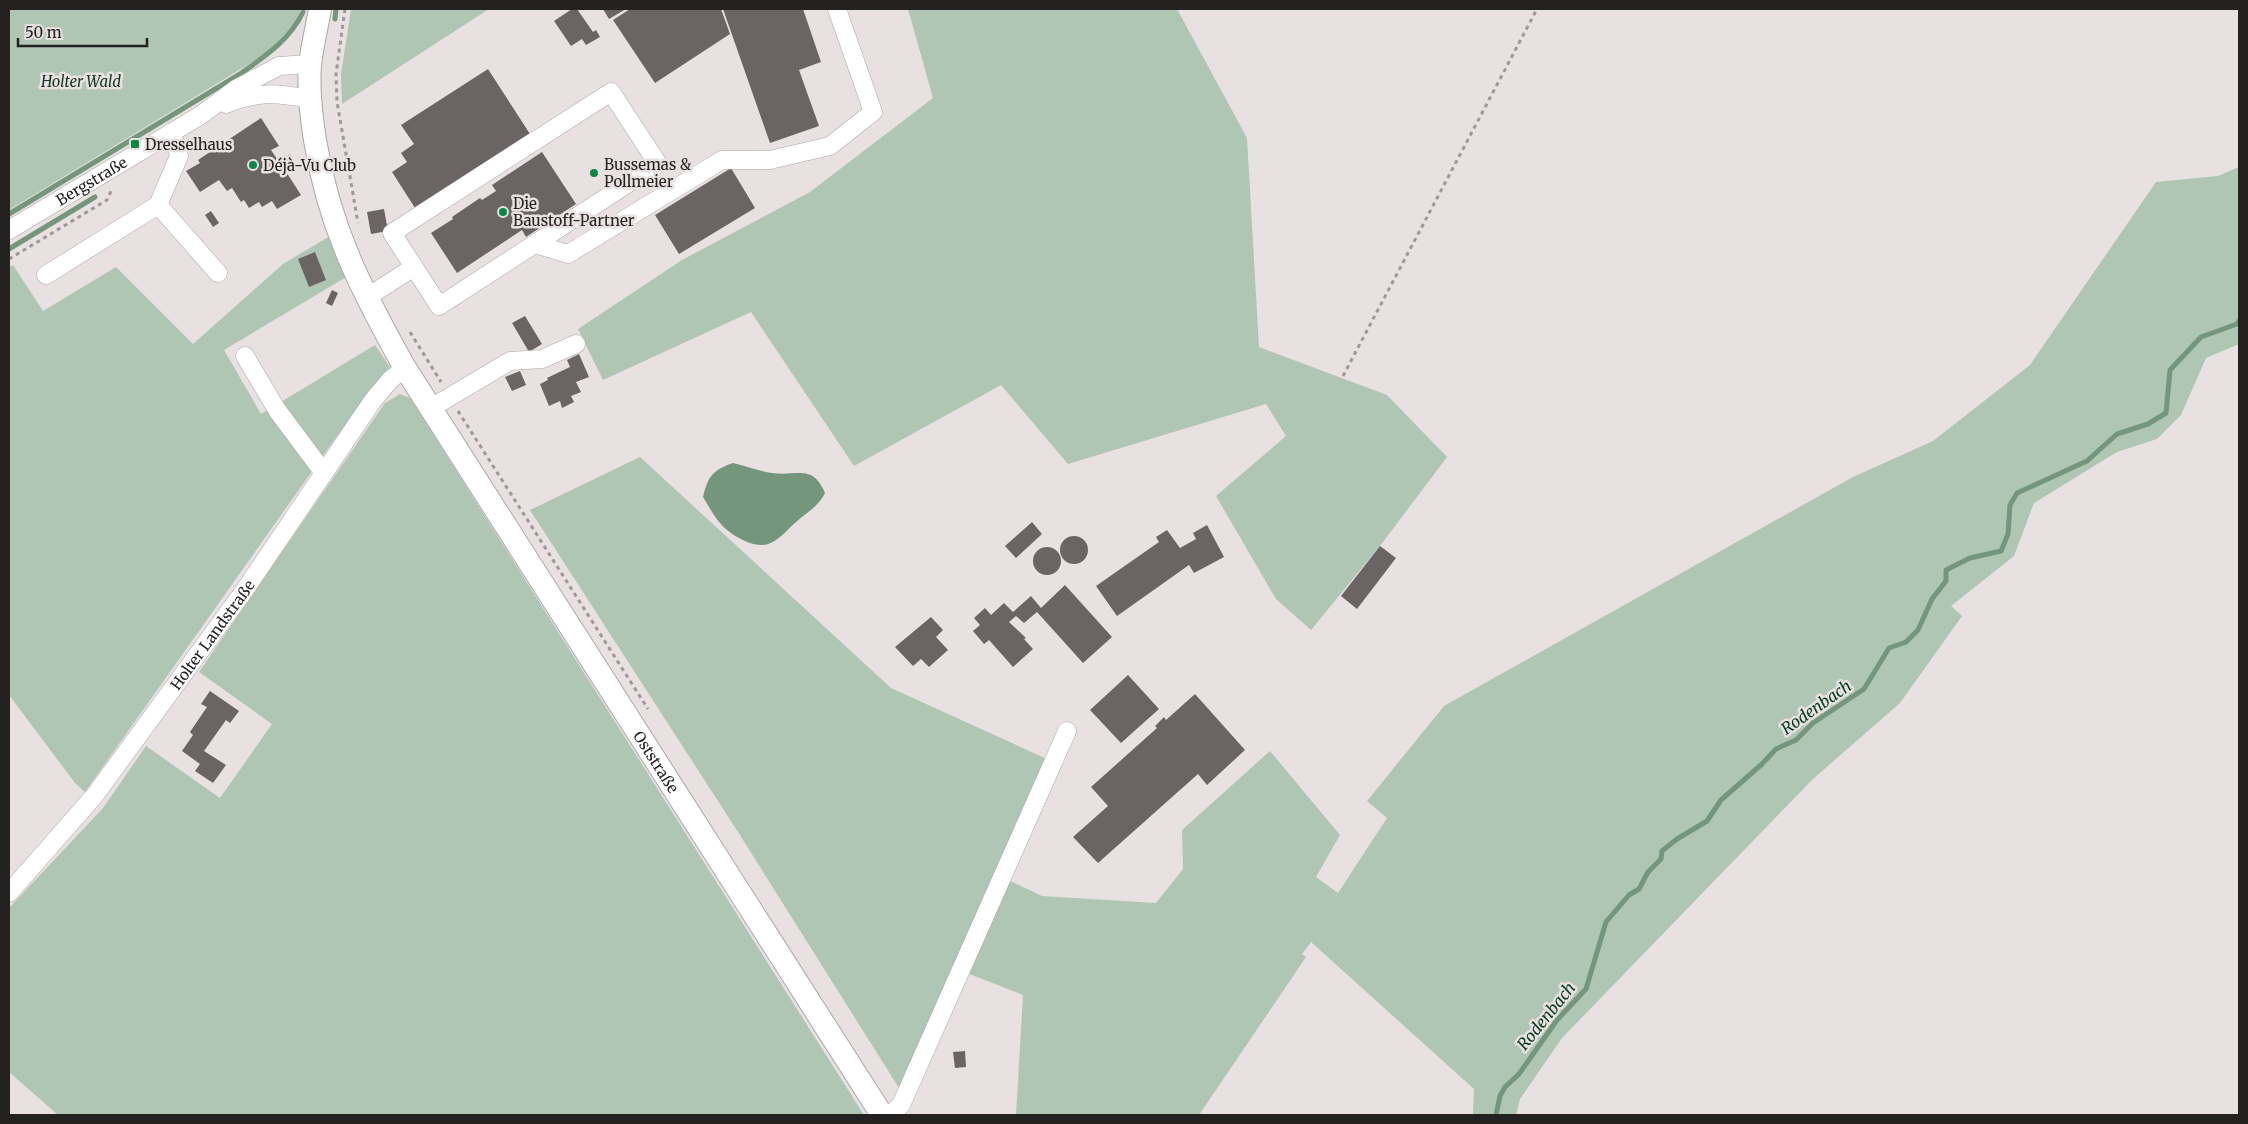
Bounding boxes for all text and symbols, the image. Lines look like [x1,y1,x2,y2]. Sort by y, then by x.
scale bar [18,15,146,47]
text: 50 m [25,23,62,42]
park label: Holter Wald [40,72,121,91]
place label: Dresselhaus [145,135,232,154]
marker: Dresselhaus [129,138,141,150]
street label: Bergstraße [52,152,131,209]
place label: Bussemas & Pollmeier [604,155,692,191]
place label: Déjà-Vu Club [263,156,356,175]
marker: Déjà-Vu Club [247,159,259,171]
marker: Bussemas & Pollmeier [588,167,600,179]
place label: Die Baustoff-Partner [513,194,635,230]
marker: Die Baustoff-Partner [497,206,509,218]
street label: Holter Landstraße [166,576,258,693]
water label: Rodenbach [1777,675,1855,739]
street label: Oststraße [630,727,683,797]
water label: Rodenbach [1513,978,1579,1054]

